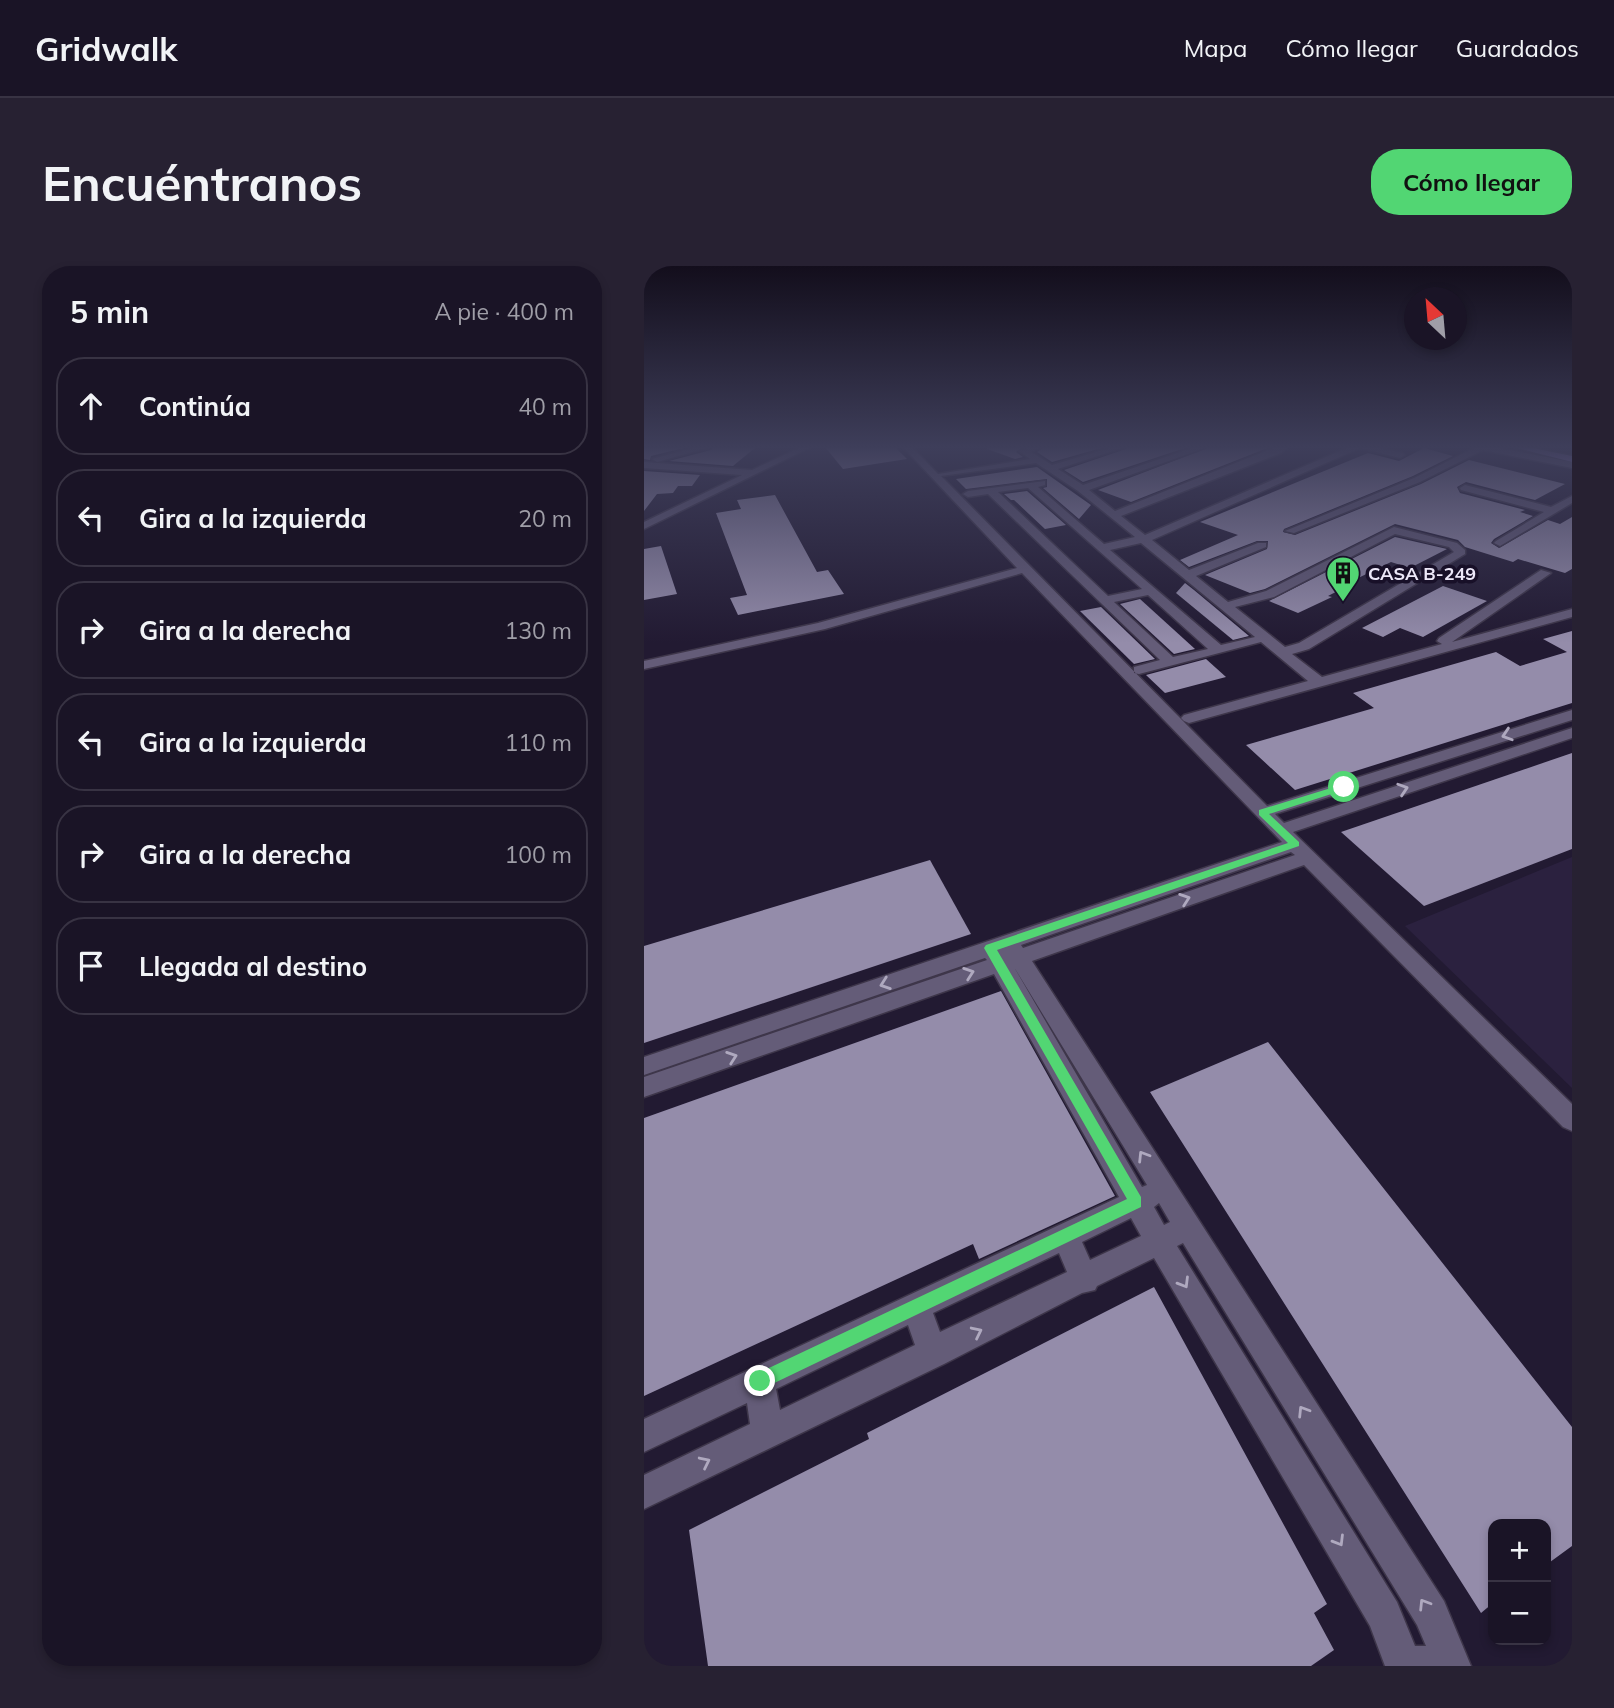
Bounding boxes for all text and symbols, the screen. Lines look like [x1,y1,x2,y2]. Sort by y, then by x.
text: Gridwalk [35,28,178,69]
text: Mapa [1184,33,1247,63]
text: Cómo llegar [1285,33,1418,63]
text: Guardados [1456,33,1579,63]
button: Cómo llegar [1371,149,1572,215]
text: Encuéntranos [42,152,362,213]
north arrow [1404,287,1467,350]
text: 5 min [70,293,149,331]
text: A pie · 400 m [434,297,574,326]
icon: ahead [72,387,110,425]
text: Continúa [139,390,251,423]
text: 40 m [518,392,572,421]
icon: left [72,499,110,537]
text: Gira a la izquierda [139,502,367,535]
text: 20 m [518,504,572,533]
building icon: CASA B-249 [1324,554,1362,603]
place label: CASA B-249 [1368,562,1476,585]
icon: right [72,611,110,649]
text: Gira a la derecha [139,614,351,647]
text: 130 m [504,616,572,645]
icon: left [72,723,110,761]
text: Gira a la izquierda [139,726,367,759]
one-way arrow [1501,727,1514,741]
text: 110 m [504,728,572,757]
route start [1328,771,1359,802]
one-way arrow [1396,783,1408,798]
icon: right [72,835,110,873]
text: Gira a la derecha [139,838,351,871]
text: 100 m [504,840,572,869]
one-way arrow [1178,893,1190,907]
icon: arrive [72,947,110,985]
text: Llegada al destino [139,950,367,983]
one-way arrow [963,967,975,981]
one-way arrow [880,976,892,990]
one-way arrow [725,1051,737,1065]
one-way arrow [1139,1151,1152,1164]
one-way arrow [1176,1275,1189,1288]
one-way arrow [970,1326,982,1340]
route end [744,1365,775,1396]
one-way arrow [1299,1406,1312,1419]
one-way arrow [698,1456,710,1470]
map controls [1488,1519,1551,1645]
button: + [1488,1519,1551,1582]
one-way arrow [1331,1533,1344,1546]
button: − [1488,1582,1551,1645]
one-way arrow [1420,1598,1433,1611]

